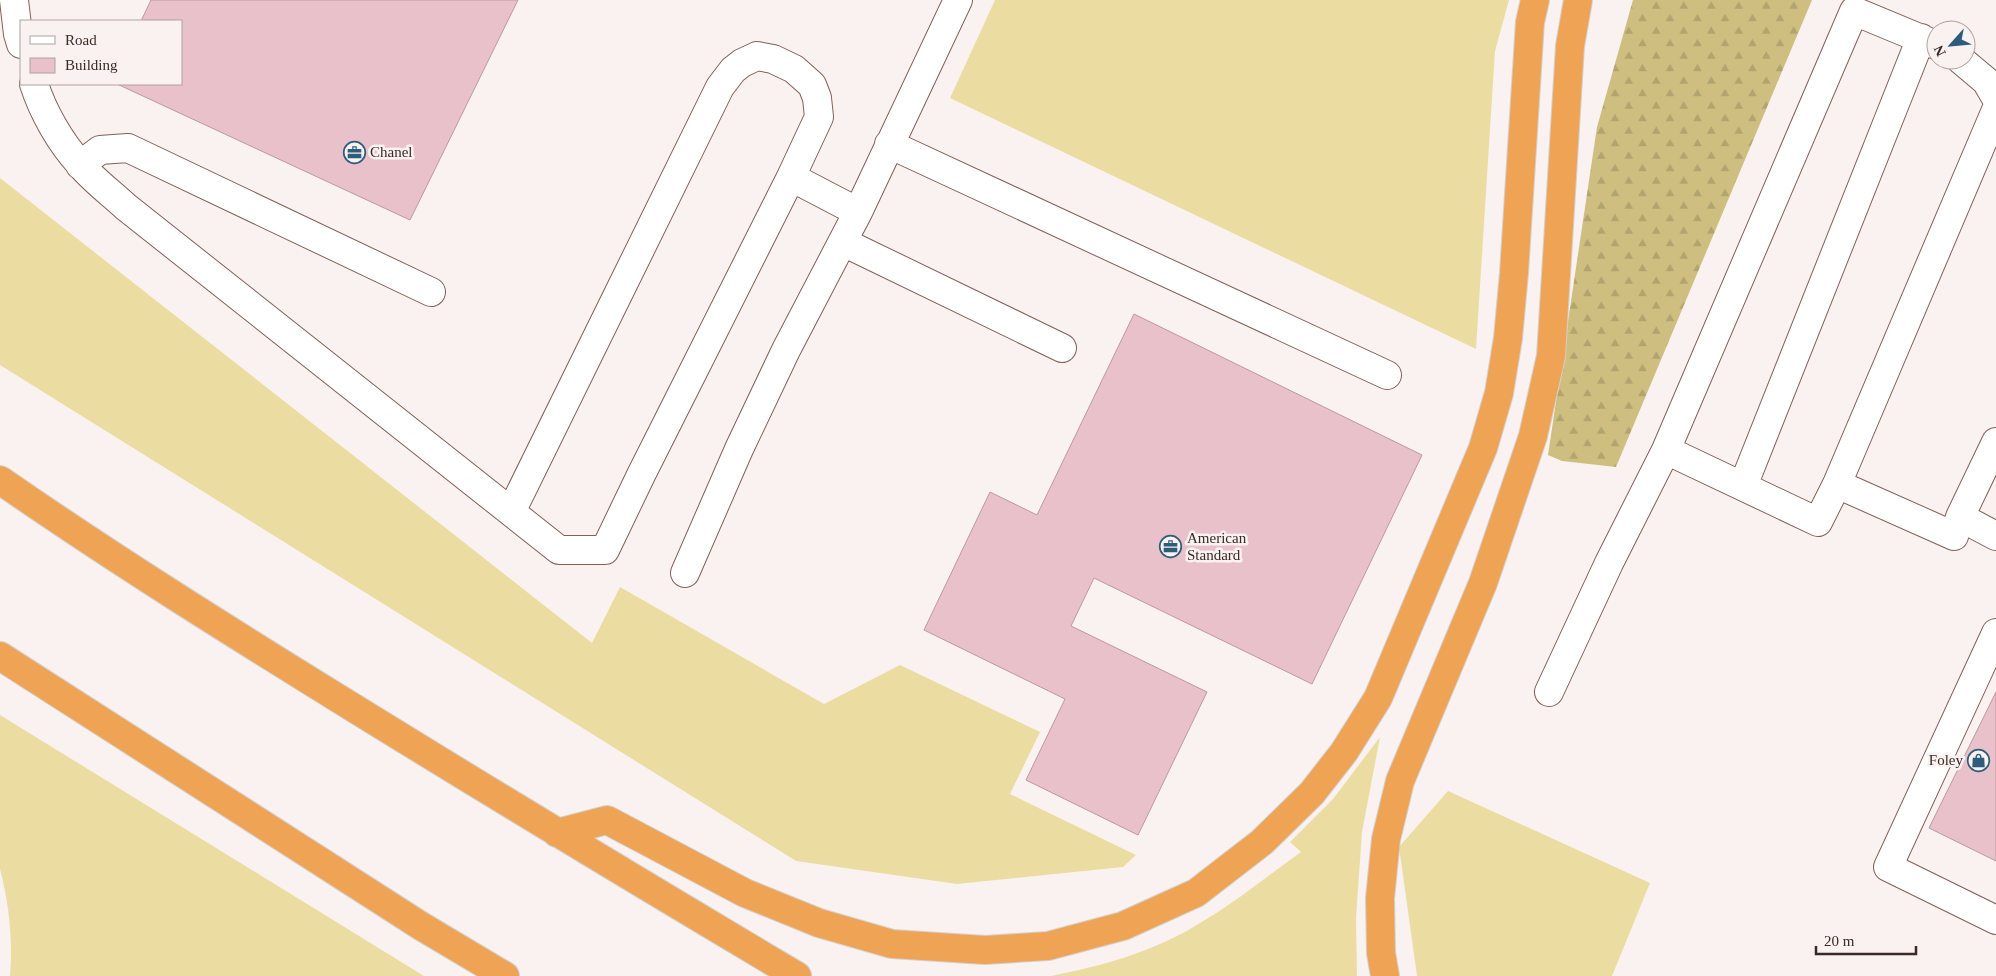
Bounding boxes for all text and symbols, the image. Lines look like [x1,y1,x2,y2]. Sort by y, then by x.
legend [20,20,182,85]
north arrow [1926,20,1976,70]
text: Road [65,32,97,48]
text: N [1931,43,1949,59]
text: Building [65,57,118,73]
office icon: Chanel [342,140,366,164]
place label: Chanel [370,144,413,160]
place label: American Standard [1187,530,1247,563]
office icon: American Standard [1159,535,1183,559]
shop icon: Foley [1967,748,1991,772]
place label: Foley [1929,752,1963,768]
scale bar [1816,924,1916,956]
text: 20 m [1824,933,1855,949]

